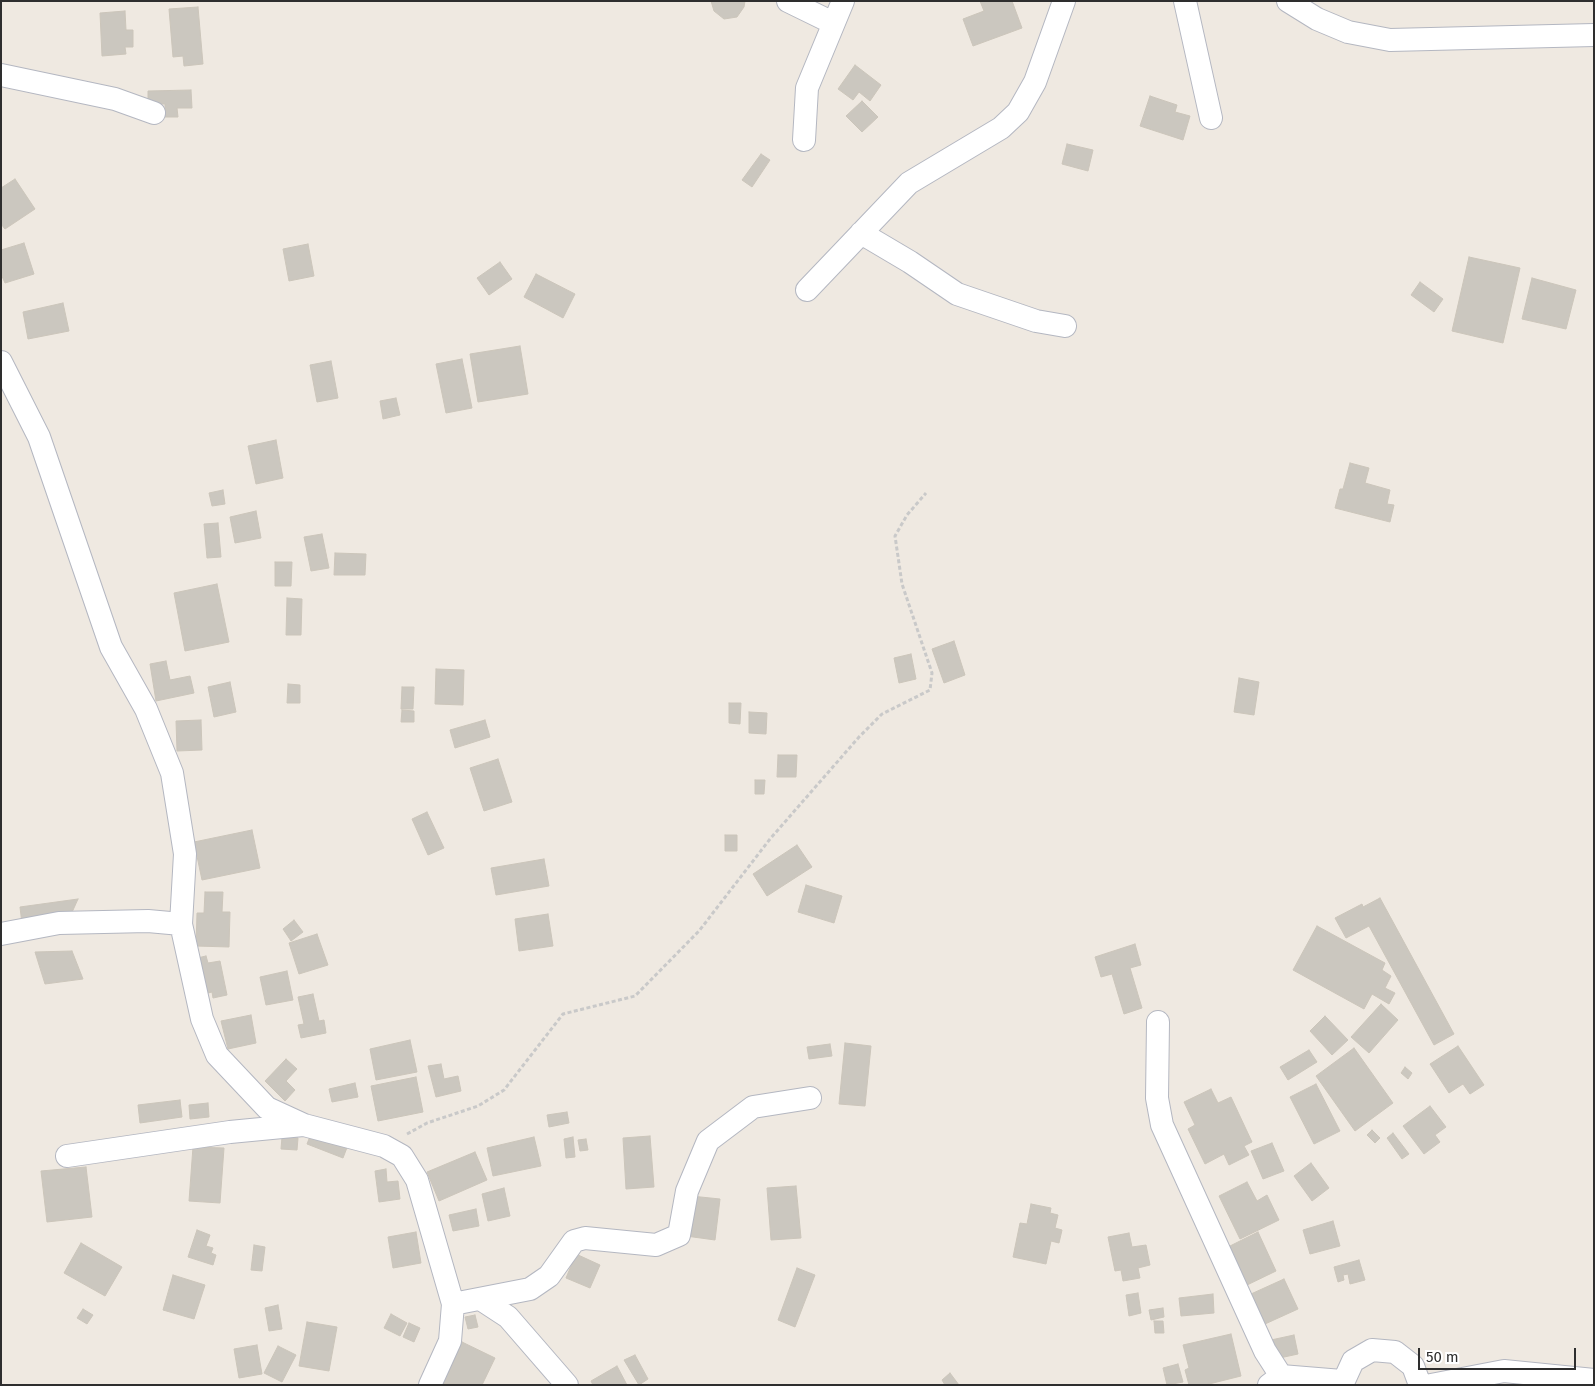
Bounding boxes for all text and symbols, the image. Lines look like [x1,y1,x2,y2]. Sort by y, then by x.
scale bar [1420,1338,1578,1370]
text: 50 m [1426,1348,1459,1366]

